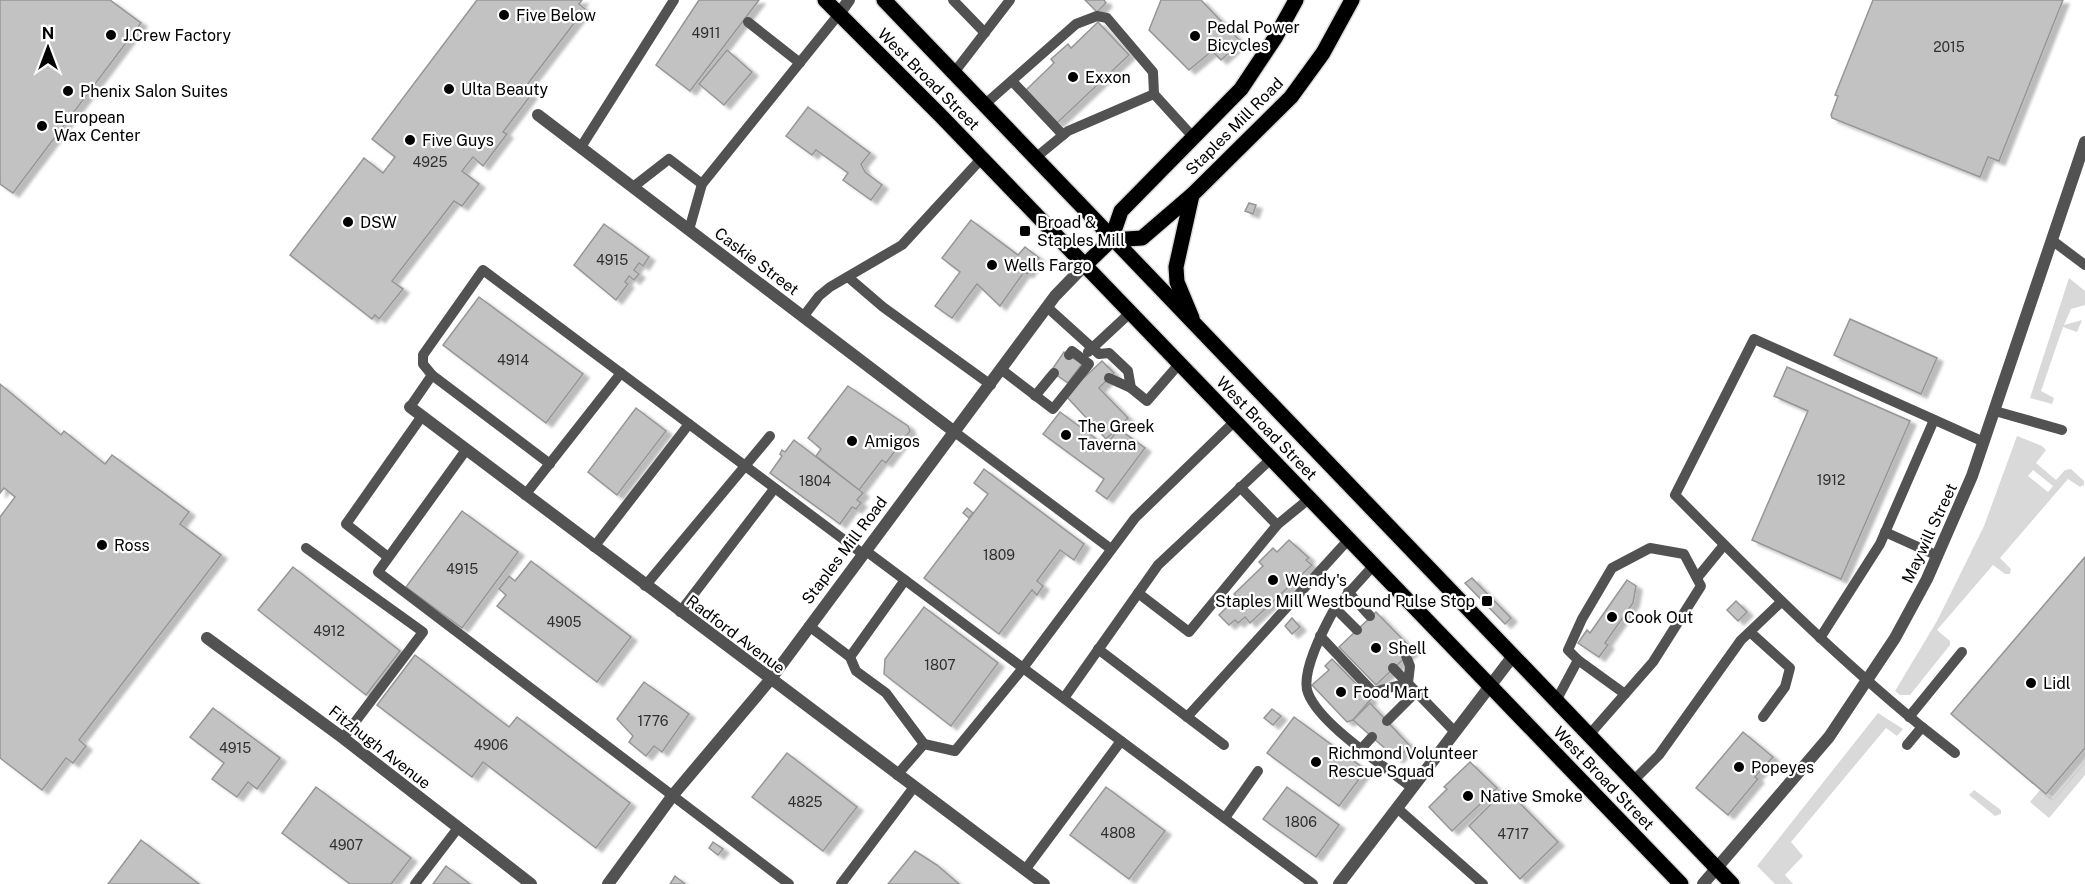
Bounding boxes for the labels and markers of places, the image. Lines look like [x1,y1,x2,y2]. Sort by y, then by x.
place label: Five Below [516,6,596,25]
marker: Five Below [497,8,511,22]
place label: Pedal Power Bicycles [1207,18,1300,55]
place label: J.Crew Factory [123,26,232,45]
marker: J.Crew Factory [104,28,118,42]
marker: Pedal Power Bicycles [1188,29,1202,43]
place label: Exxon [1085,68,1131,87]
marker: Exxon [1066,70,1080,84]
place label: Ulta Beauty [461,80,548,99]
place label: Phenix Salon Suites [80,82,228,101]
marker: Ulta Beauty [442,82,456,96]
marker: Phenix Salon Suites [61,84,75,98]
place label: European Wax Center [54,108,140,145]
marker: European Wax Center [35,119,49,133]
place label: Five Guys [422,131,494,150]
marker: Five Guys [403,133,417,147]
place label: DSW [360,213,397,232]
place label: Broad & Staples Mill [1037,213,1125,250]
marker: DSW [341,215,355,229]
marker: Broad & Staples Mill [1018,224,1032,238]
place label: Wells Fargo [1004,256,1092,275]
marker: Wells Fargo [985,258,999,272]
place label: The Greek Taverna [1078,417,1155,454]
marker: The Greek Taverna [1059,428,1073,442]
place label: Amigos [864,432,920,451]
marker: Amigos [845,434,859,448]
place label: Ross [114,536,150,555]
marker: Ross [95,538,109,552]
place label: Wendy's [1285,571,1347,590]
marker: Wendy's [1266,573,1280,587]
place label: Staples Mill Westbound Pulse Stop [1215,592,1475,611]
marker: Staples Mill Westbound Pulse Stop [1480,594,1494,608]
place label: Cook Out [1624,608,1693,627]
marker: Cook Out [1605,610,1619,624]
place label: Shell [1388,639,1427,658]
marker: Shell [1369,641,1383,655]
place label: Lidl [2043,674,2071,693]
marker: Lidl [2024,676,2038,690]
place label: Food Mart [1353,683,1429,702]
marker: Food Mart [1334,685,1348,699]
place label: Richmond Volunteer Rescue Squad [1328,744,1478,781]
marker: Richmond Volunteer Rescue Squad [1309,755,1323,769]
place label: Popeyes [1751,758,1814,777]
marker: Popeyes [1732,760,1746,774]
place label: Native Smoke [1480,787,1583,806]
marker: Native Smoke [1461,789,1475,803]

